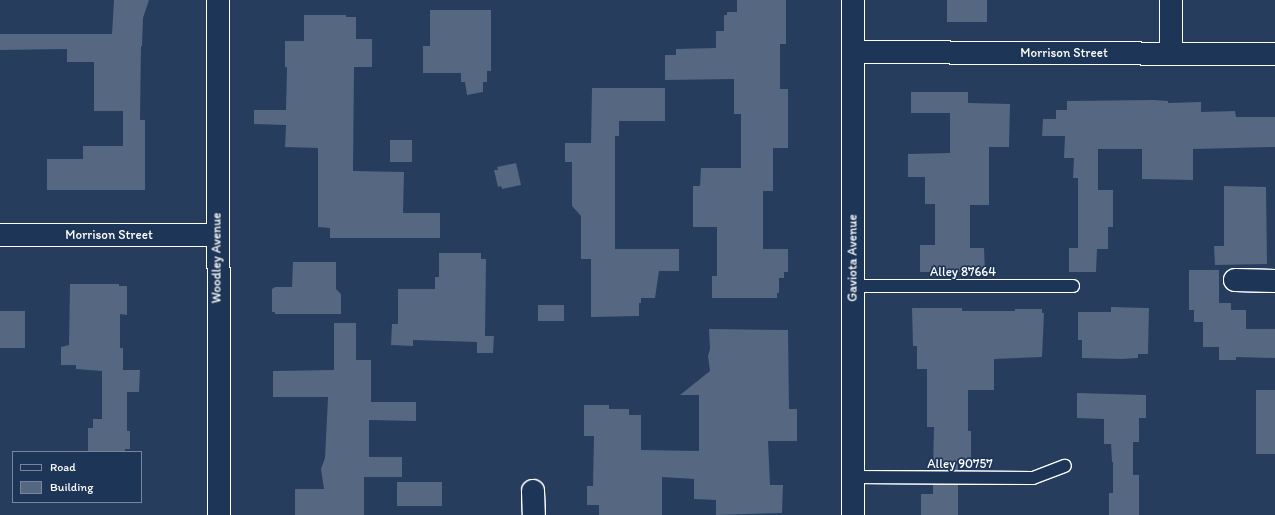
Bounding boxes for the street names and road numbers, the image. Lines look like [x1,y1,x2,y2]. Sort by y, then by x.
street label: Morrison Street [1020,45,1108,61]
street label: Woodley Avenue [209,213,225,303]
street label: Gaviota Avenue [845,215,861,301]
street label: Morrison Street [65,227,153,243]
street label: Alley 87664 [930,264,996,280]
street label: Alley 90757 [927,456,993,472]

